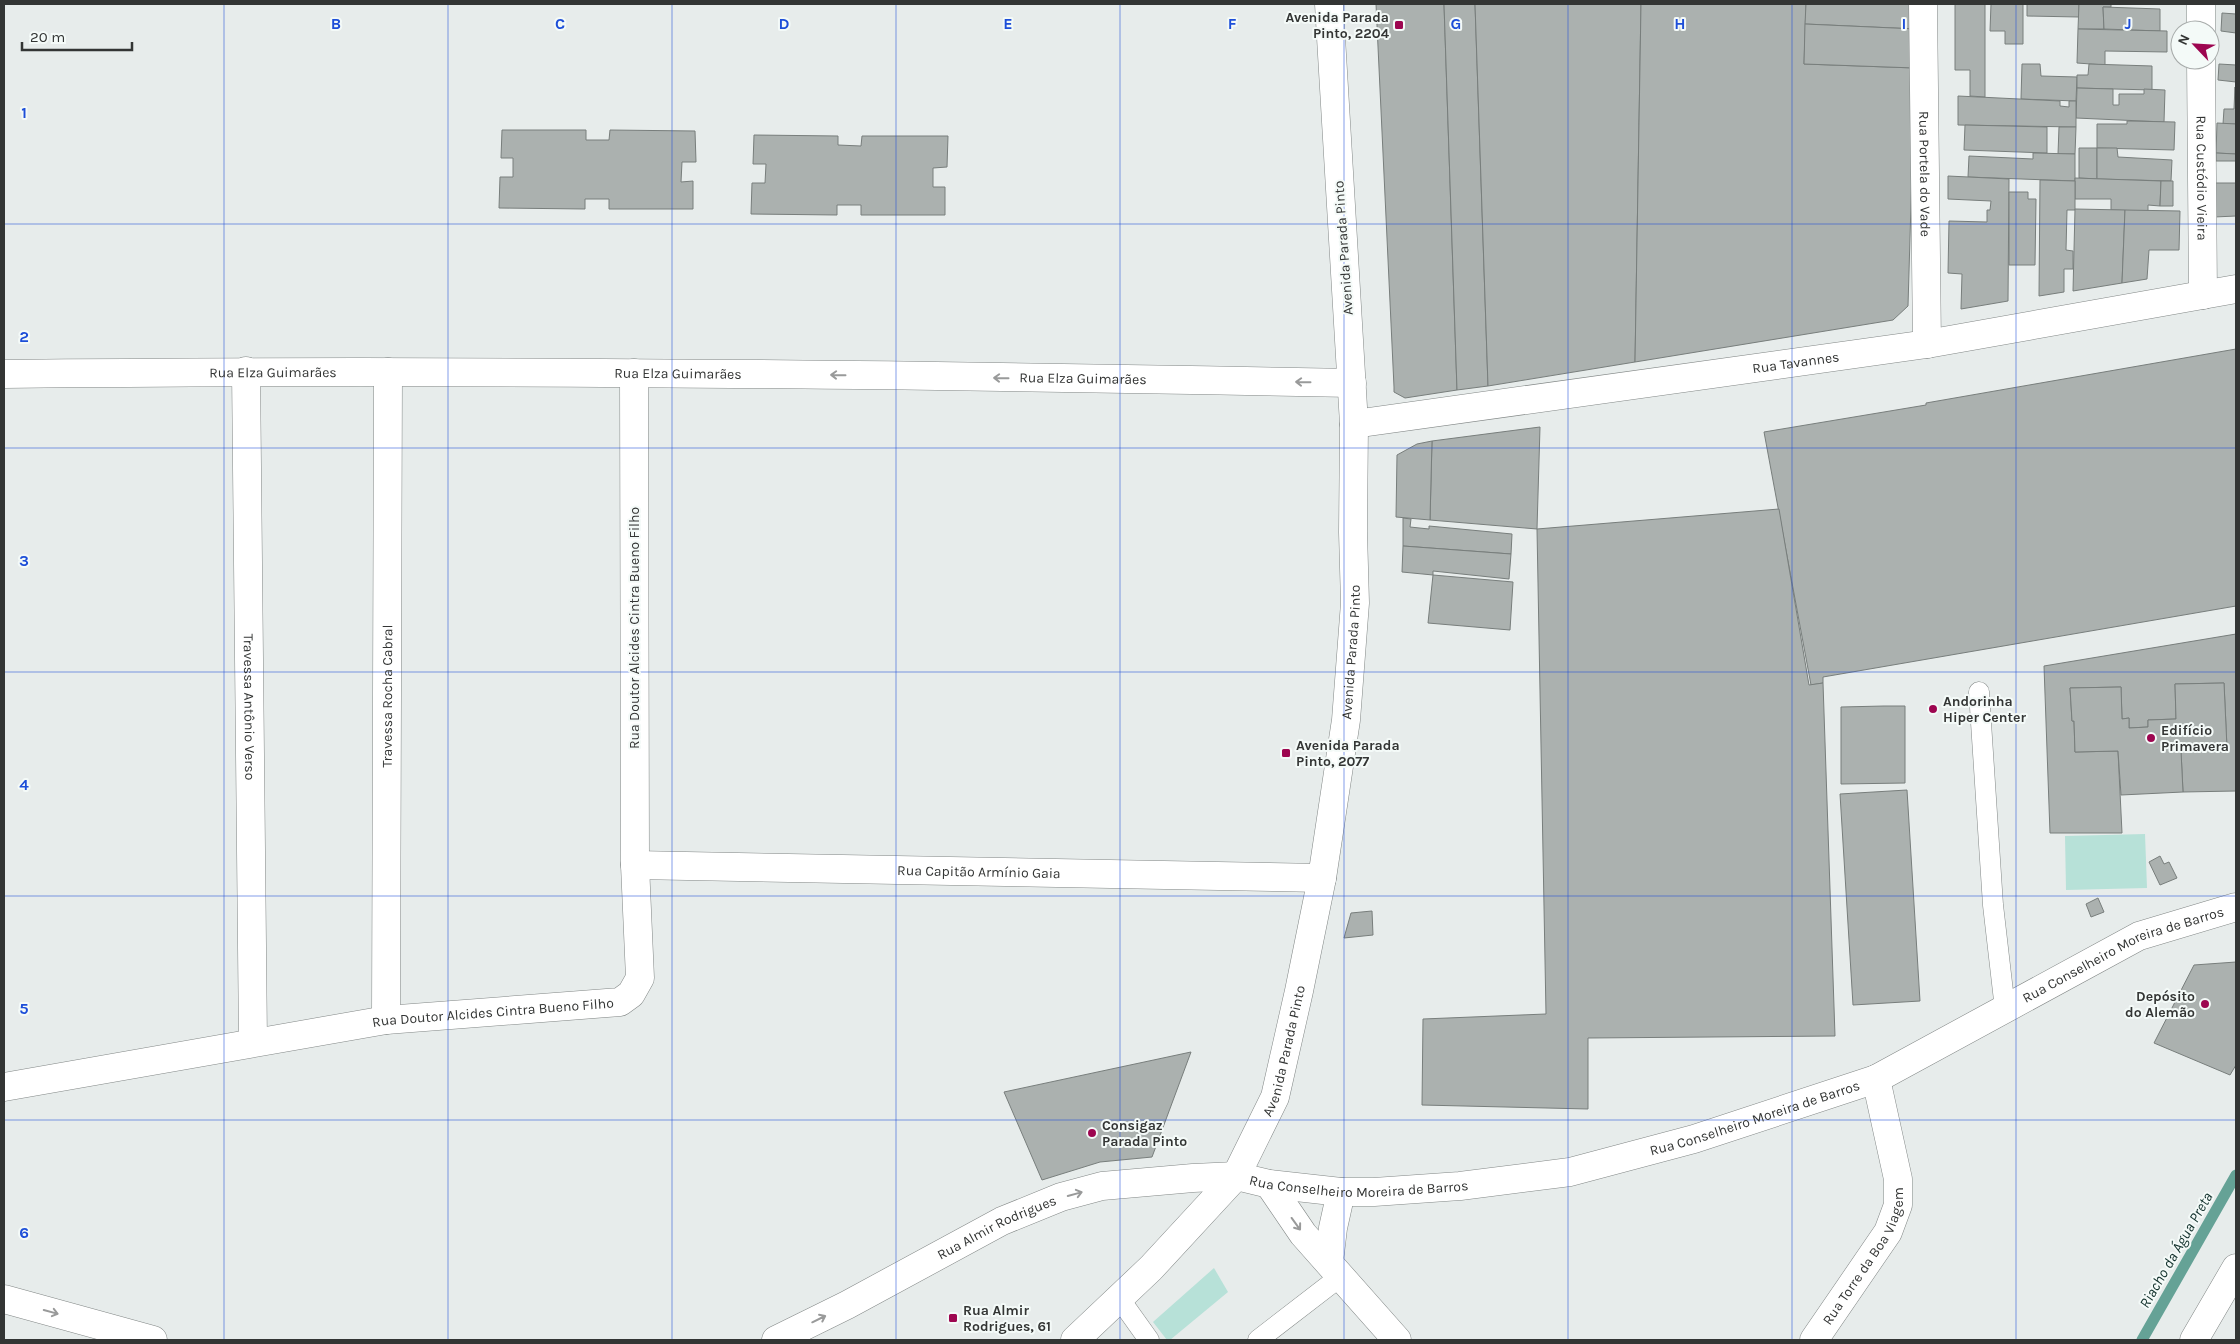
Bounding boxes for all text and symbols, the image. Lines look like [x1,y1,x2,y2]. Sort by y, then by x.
place label: Avenida Parada Pinto, 2204 [1285,9,1390,42]
text: B [331,14,341,33]
text: C [555,14,565,33]
text: D [779,14,790,33]
text: E [1003,14,1013,33]
text: F [1228,14,1237,33]
text: G [1451,14,1461,33]
text: H [1674,14,1686,33]
text: I [1902,14,1906,33]
text: J [2124,14,2132,33]
marker: Avenida Parada Pinto, 2204 [1393,19,1405,31]
scale bar [22,20,132,52]
north arrow [2170,20,2220,70]
text: 20 m [30,28,65,46]
text: N [2174,32,2193,48]
text: 1 [21,103,27,122]
street label: Rua Portela do Vade [1915,111,1934,237]
street label: Rua Custódio Vieira [2192,115,2211,241]
street label: Avenida Parada Pinto [1330,180,1357,316]
text: 2 [19,327,29,346]
street label: Rua Tavannes [1751,348,1840,377]
street label: Rua Elza Guimarães [209,364,337,381]
street label: Rua Elza Guimarães [614,365,742,383]
street label: Rua Elza Guimarães [1019,369,1147,388]
one-way arrow [830,371,846,380]
one-way arrow [993,373,1009,382]
one-way arrow [1295,377,1312,387]
street label: Rua Doutor Alcides Cintra Bueno Filho [626,507,643,749]
text: 3 [19,551,29,570]
street label: Avenida Parada Pinto [1338,585,1364,720]
street label: Travessa Rocha Cabral [379,624,396,768]
street label: Travessa Antônio Verso [240,634,258,780]
place label: Andorinha Hiper Center [1943,693,2026,726]
marker: Andorinha Hiper Center [1927,703,1939,715]
place label: Edifício Primavera [2161,722,2229,755]
marker: Edifício Primavera [2145,732,2157,744]
place label: Avenida Parada Pinto, 2077 [1296,737,1400,770]
marker: Avenida Parada Pinto, 2077 [1280,747,1292,759]
text: 4 [19,775,29,794]
street label: Rua Capitão Armínio Gaia [897,862,1061,882]
street label: Rua Conselheiro Moreira de Barros [2020,903,2226,1007]
street label: Avenida Parada Pinto [1259,984,1309,1119]
place label: Depósito do Alemão [2125,988,2195,1021]
street label: Rua Doutor Alcides Cintra Bueno Filho [371,995,614,1031]
marker: Depósito do Alemão [2199,998,2211,1010]
text: 5 [19,999,29,1018]
street label: Rua Conselheiro Moreira de Barros [1648,1077,1862,1159]
place label: Consigaz Parada Pinto [1102,1117,1187,1150]
marker: Consigaz Parada Pinto [1086,1127,1098,1139]
street label: Rua Conselheiro Moreira de Barros [1248,1172,1469,1201]
street label: Rua Torre da Boa Viagem [1819,1187,1907,1328]
one-way arrow [1066,1188,1082,1198]
water label: Riacho da Água Preta [2135,1189,2217,1311]
street label: Rua Almir Rodrigues [934,1192,1059,1264]
one-way arrow [1291,1217,1301,1231]
text: 6 [19,1223,29,1242]
place label: Rua Almir Rodrigues, 61 [963,1302,1051,1335]
one-way arrow [42,1308,58,1318]
marker: Rua Almir Rodrigues, 61 [947,1312,959,1324]
one-way arrow [812,1314,827,1324]

